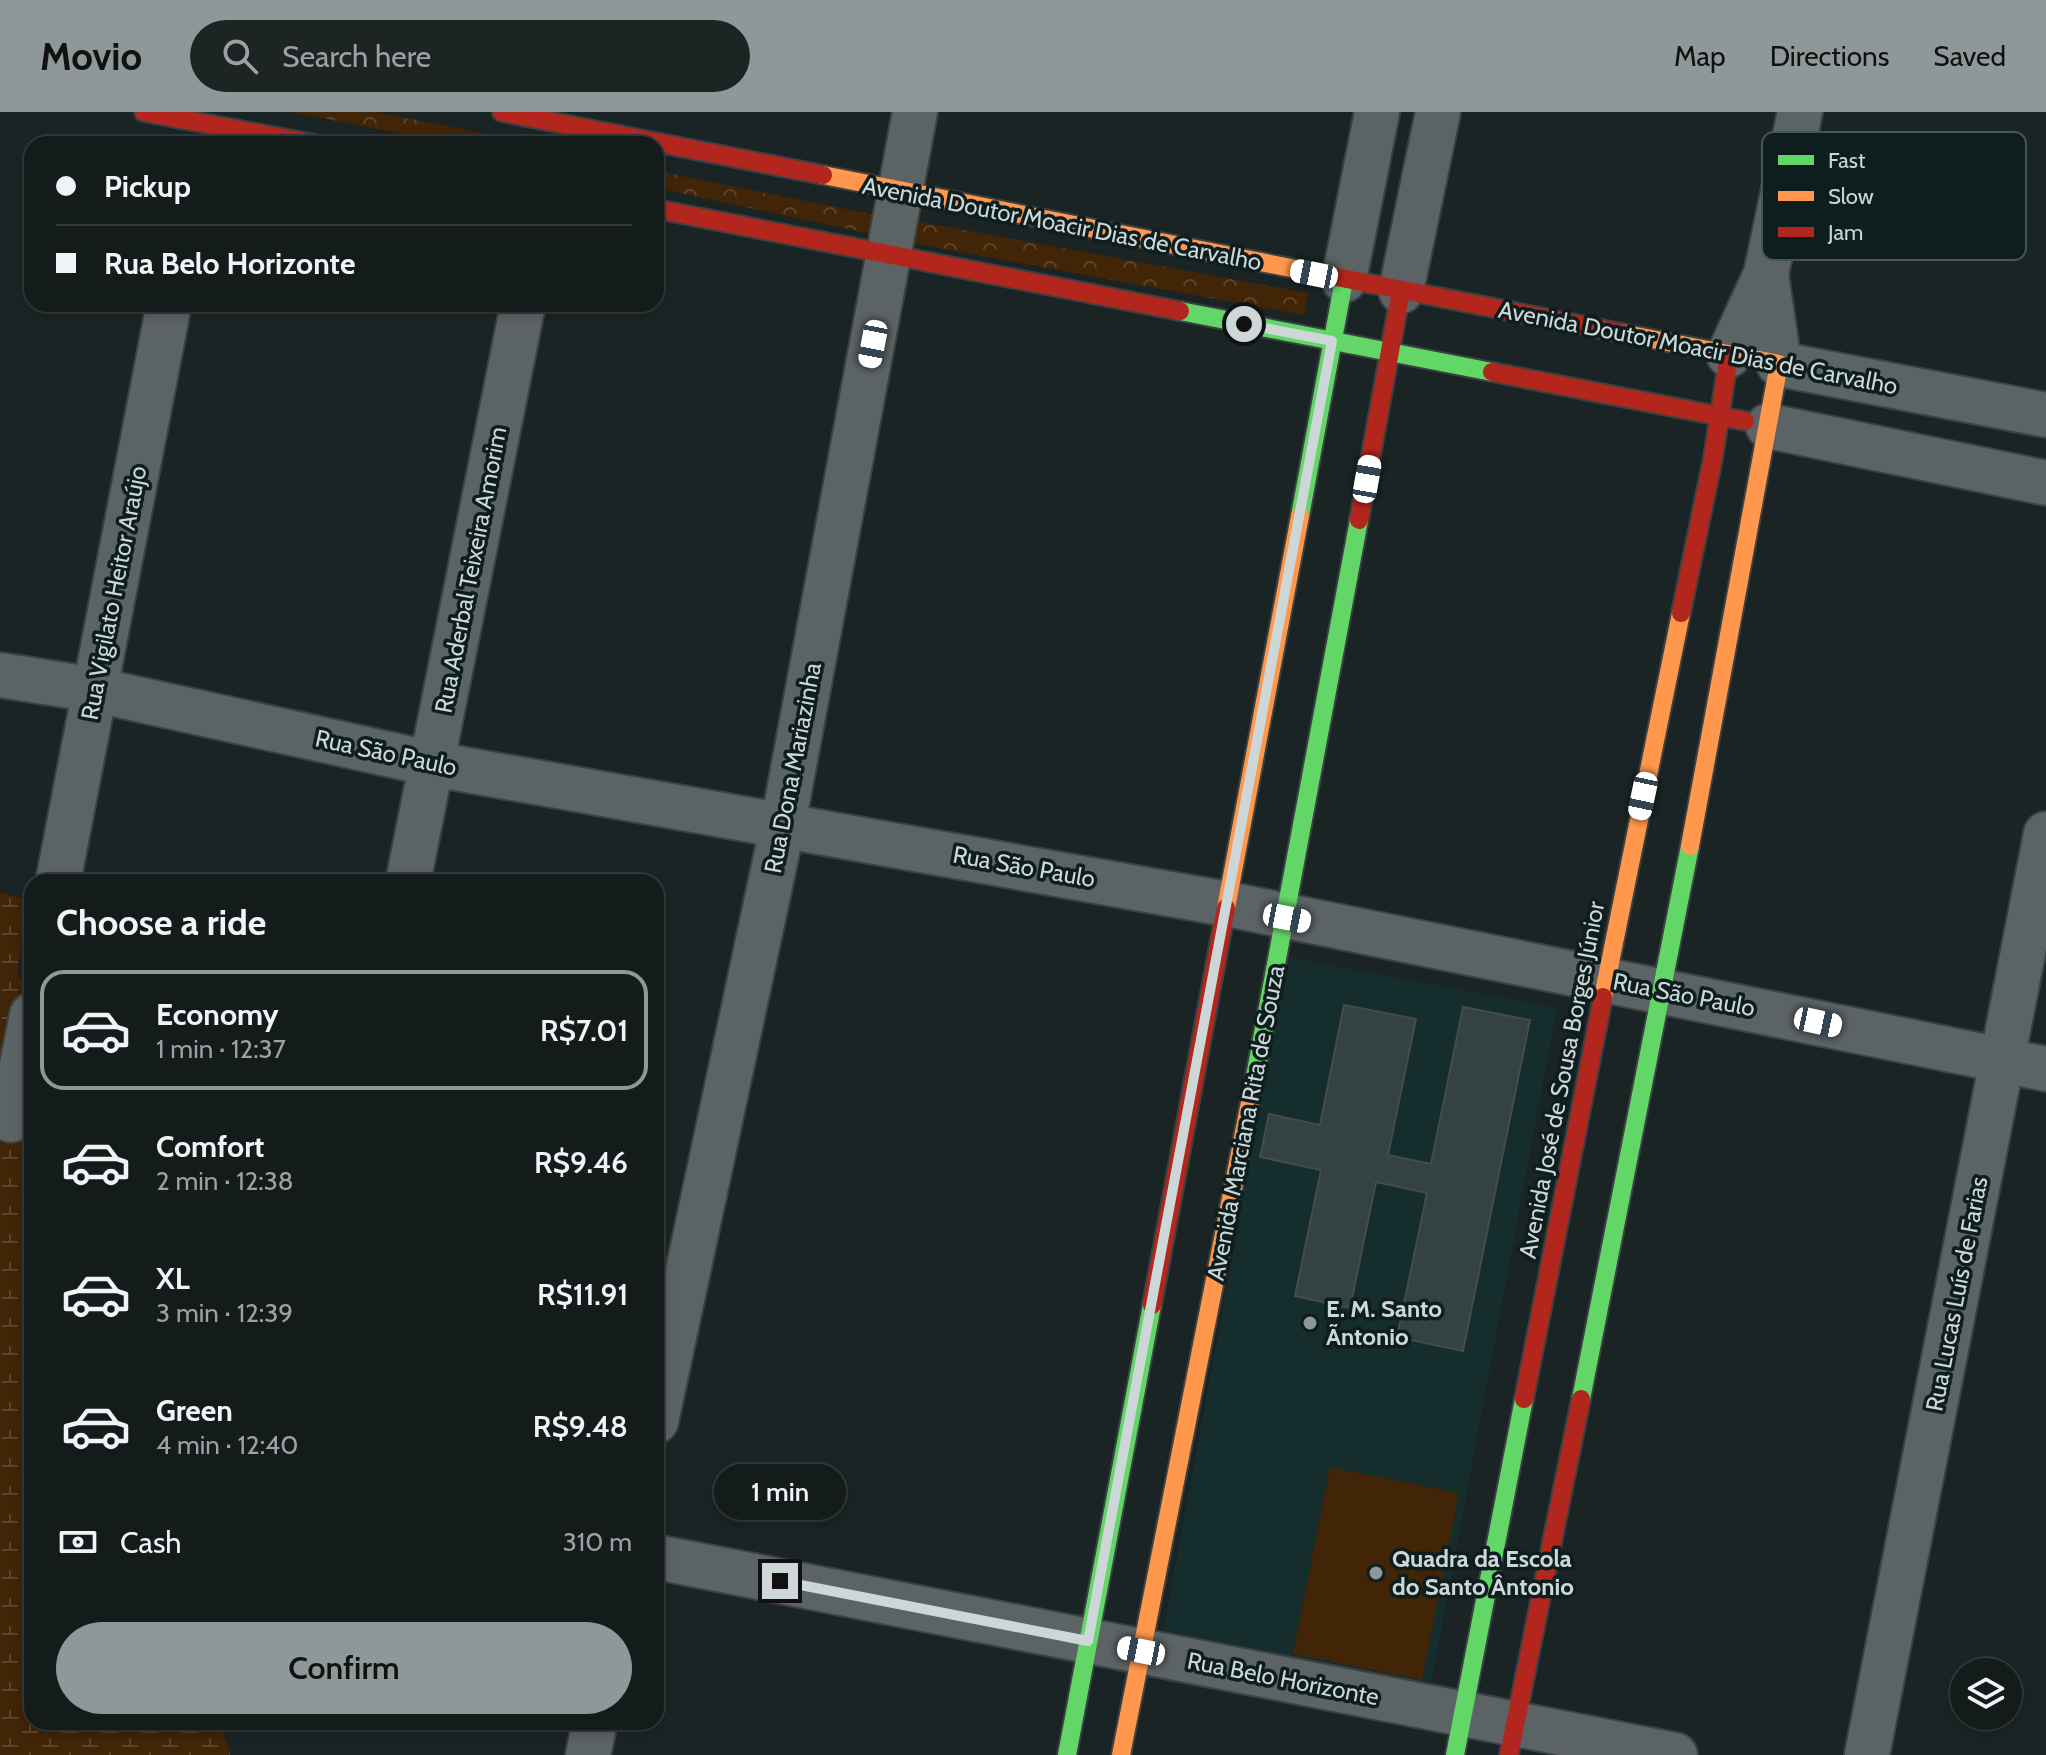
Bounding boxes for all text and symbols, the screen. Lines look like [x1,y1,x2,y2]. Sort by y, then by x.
search box [190,20,750,92]
text: Movio [40,33,142,80]
icon: search [218,34,262,78]
text: Search here [282,38,431,75]
text: Map [1674,39,1726,73]
text: Directions [1770,39,1889,73]
text: Saved [1933,39,2006,73]
legend [1762,132,2026,260]
text: Fast [1828,147,1866,174]
text: Pickup [104,168,191,205]
street label: Avenida Doutor Moacir Dias de Carvalho [860,171,1264,276]
text: Slow [1828,183,1874,210]
text: Jam [1827,219,1863,246]
text: Rua Belo Horizonte [104,245,355,282]
car [1288,258,1340,290]
street label: Avenida Doutor Moacir Dias de Carvalho [1496,295,1900,400]
route start [1226,306,1262,342]
car [857,318,889,370]
street label: Rua Aderbal Teixeira Amorim [429,424,513,715]
car [1351,453,1383,505]
street label: Rua Vigilato Heitor Araújo [75,463,152,722]
street label: Rua Dona Mariazinha [758,660,827,876]
street label: Rua São Paulo [313,723,460,782]
car [1626,770,1660,822]
street label: Rua São Paulo [951,840,1098,893]
street label: Avenida José de Sousa Borges Júnior [1513,899,1610,1261]
text: Choose a ride [56,900,266,944]
car [1261,902,1313,934]
street label: Avenida Marciana Rita de Souza [1201,962,1290,1283]
street label: Rua São Paulo [1611,967,1758,1022]
icon: car [60,994,132,1066]
text: Economy [156,996,279,1033]
car [1792,1005,1844,1039]
text: R$7.01 [540,1012,628,1049]
text: 1 min · 12:37 [156,1033,286,1065]
icon: car [60,1126,132,1198]
text: Comfort [156,1128,264,1165]
text: R$9.46 [534,1144,628,1181]
text: 2 min · 12:38 [156,1165,294,1197]
street label: Rua Lucas Luís de Farias [1920,1174,1994,1414]
icon: car [60,1258,132,1330]
text: XL [156,1260,190,1297]
text: R$11.91 [537,1276,628,1313]
place label: E. M. Santo Ãntonio [1326,1294,1442,1351]
text: 3 min · 12:39 [156,1297,293,1329]
marker: E. M. Santo Ãntonio [1301,1314,1319,1332]
icon: car [60,1390,132,1462]
text: Green [156,1392,233,1429]
text: R$9.48 [533,1408,628,1445]
text: 4 min · 12:40 [156,1429,298,1461]
callout: 1 min [714,1465,846,1521]
text: 1 min [751,1476,809,1508]
icon: cash [56,1520,100,1564]
text: Cash [120,1524,182,1561]
text: 310 m [563,1526,632,1558]
place label: Quadra da Escola do Santo Ântonio [1392,1544,1574,1601]
route end [762,1563,798,1599]
marker: Quadra da Escola do Santo Ântonio [1367,1564,1385,1582]
button: Confirm [56,1622,632,1714]
car [1115,1635,1167,1667]
street label: Rua Belo Horizonte [1185,1646,1381,1711]
map controls [1950,1658,2022,1730]
button: layers [1950,1658,2022,1730]

